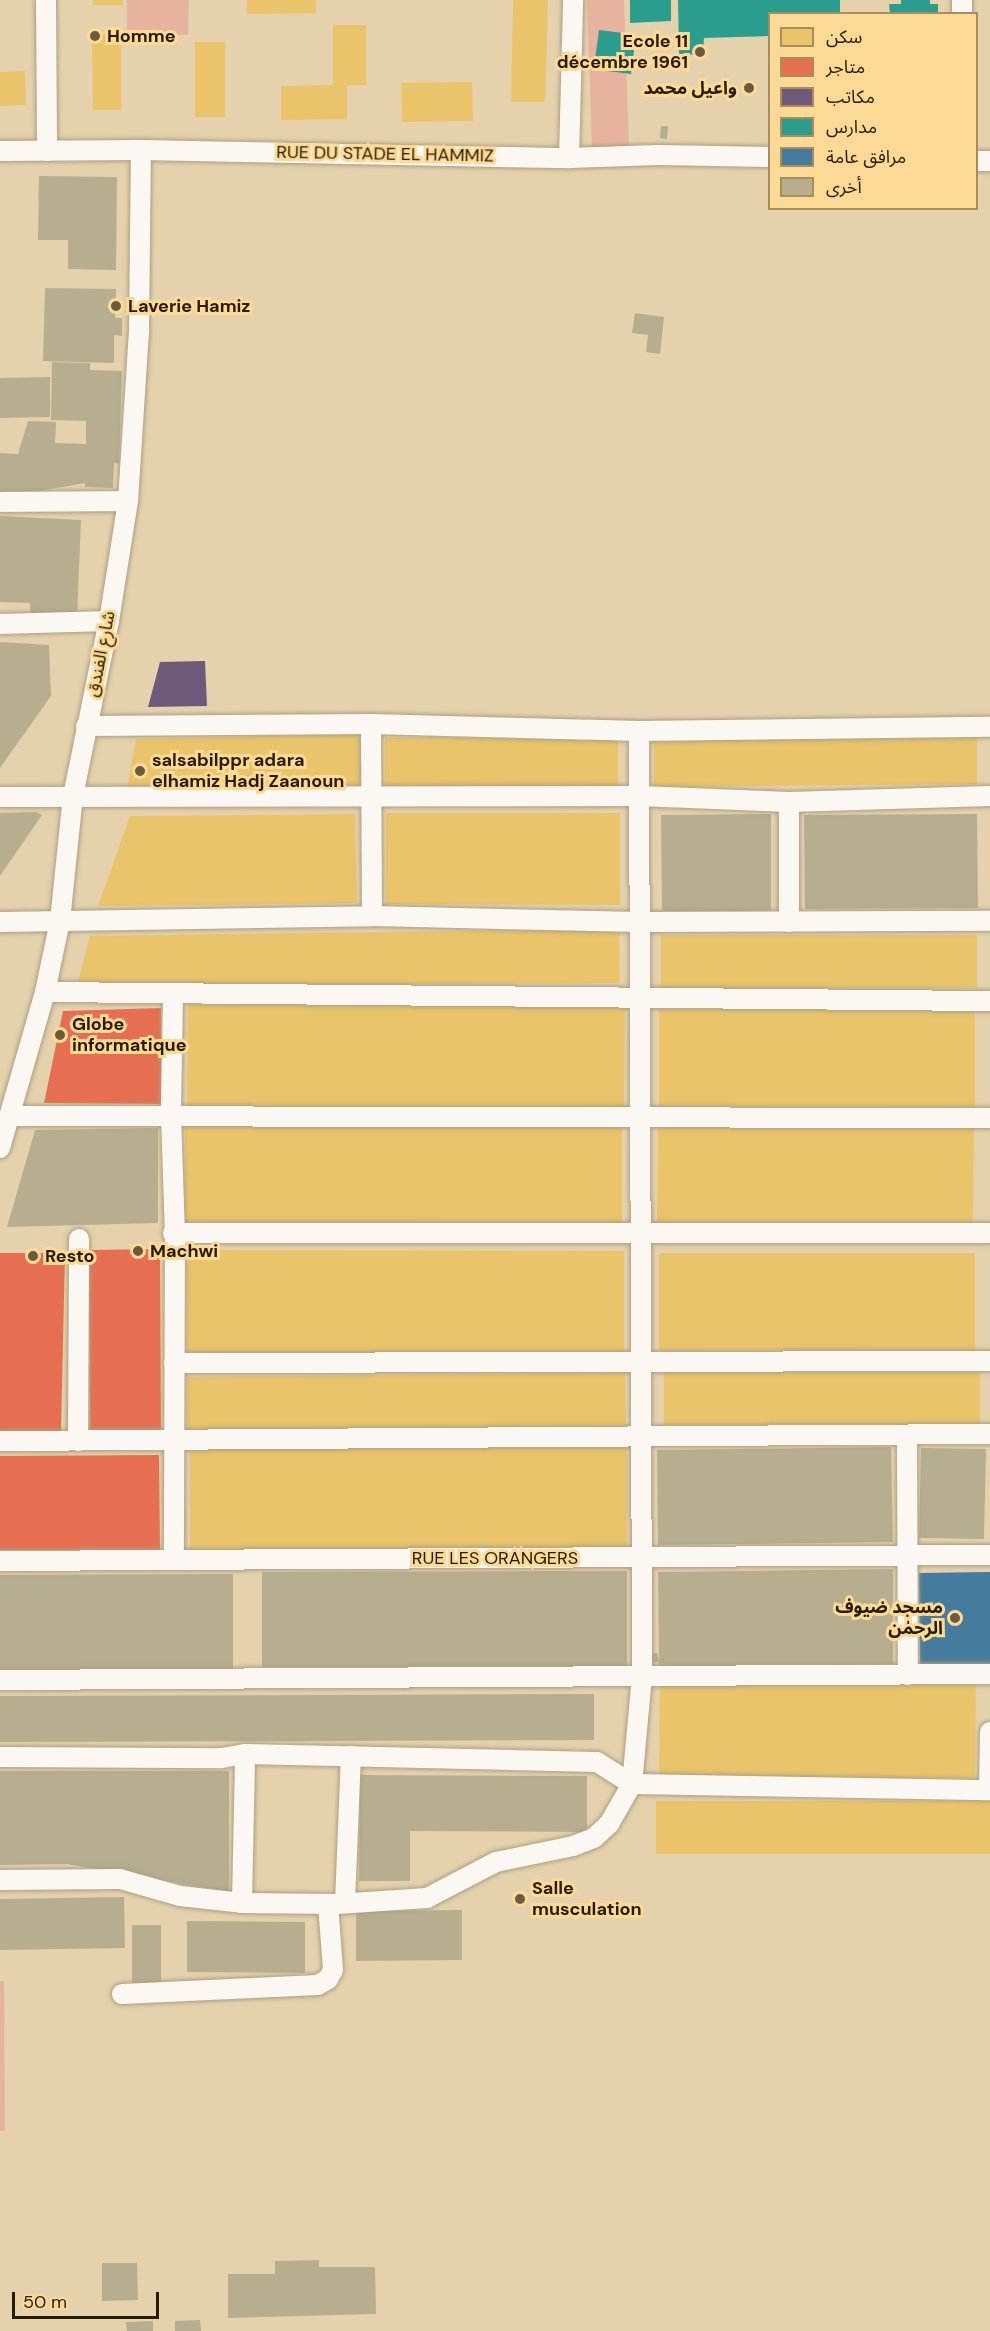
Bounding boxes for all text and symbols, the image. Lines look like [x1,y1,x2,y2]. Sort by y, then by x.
legend [768,12,978,210]
place label: Homme [107,25,176,47]
text: سكن [826,25,862,49]
marker: Homme [88,29,102,43]
place label: Ecole 11 décembre 1961 [557,31,688,74]
marker: Ecole 11 décembre 1961 [693,45,707,59]
text: متاجر [826,55,865,79]
place label: واعيل محمد [644,77,737,99]
marker: واعيل محمد [742,81,756,95]
text: مكاتب [826,85,875,109]
text: مدارس [826,115,877,139]
street label: RUE DU STADE EL HAMMIZ [276,141,494,167]
text: مرافق عامة [826,145,906,169]
text: أخرى [826,175,862,199]
place label: Laverie Hamiz [128,295,250,317]
marker: Laverie Hamiz [109,299,123,313]
street label: شارع الفندق [82,609,120,699]
place label: salsabilppr adara elhamiz Hadj Zaanoun [152,750,344,792]
marker: salsabilppr adara elhamiz Hadj Zaanoun [133,764,147,778]
place label: Globe informatique [72,1014,187,1056]
marker: Globe informatique [53,1028,67,1042]
place label: Machwi [150,1240,218,1262]
marker: Machwi [131,1244,145,1258]
place label: Resto [45,1245,95,1267]
marker: Resto [26,1249,40,1263]
street label: RUE LES ORANGERS [412,1547,578,1569]
place label: مسجد ضيوف الرحمٰن [835,1597,943,1640]
marker: مسجد ضيوف الرحمٰن [948,1611,962,1625]
place label: Salle musculation [532,1878,642,1920]
marker: Salle musculation [513,1892,527,1906]
scale bar [15,2280,162,2318]
text: 50 m [23,2290,67,2314]

